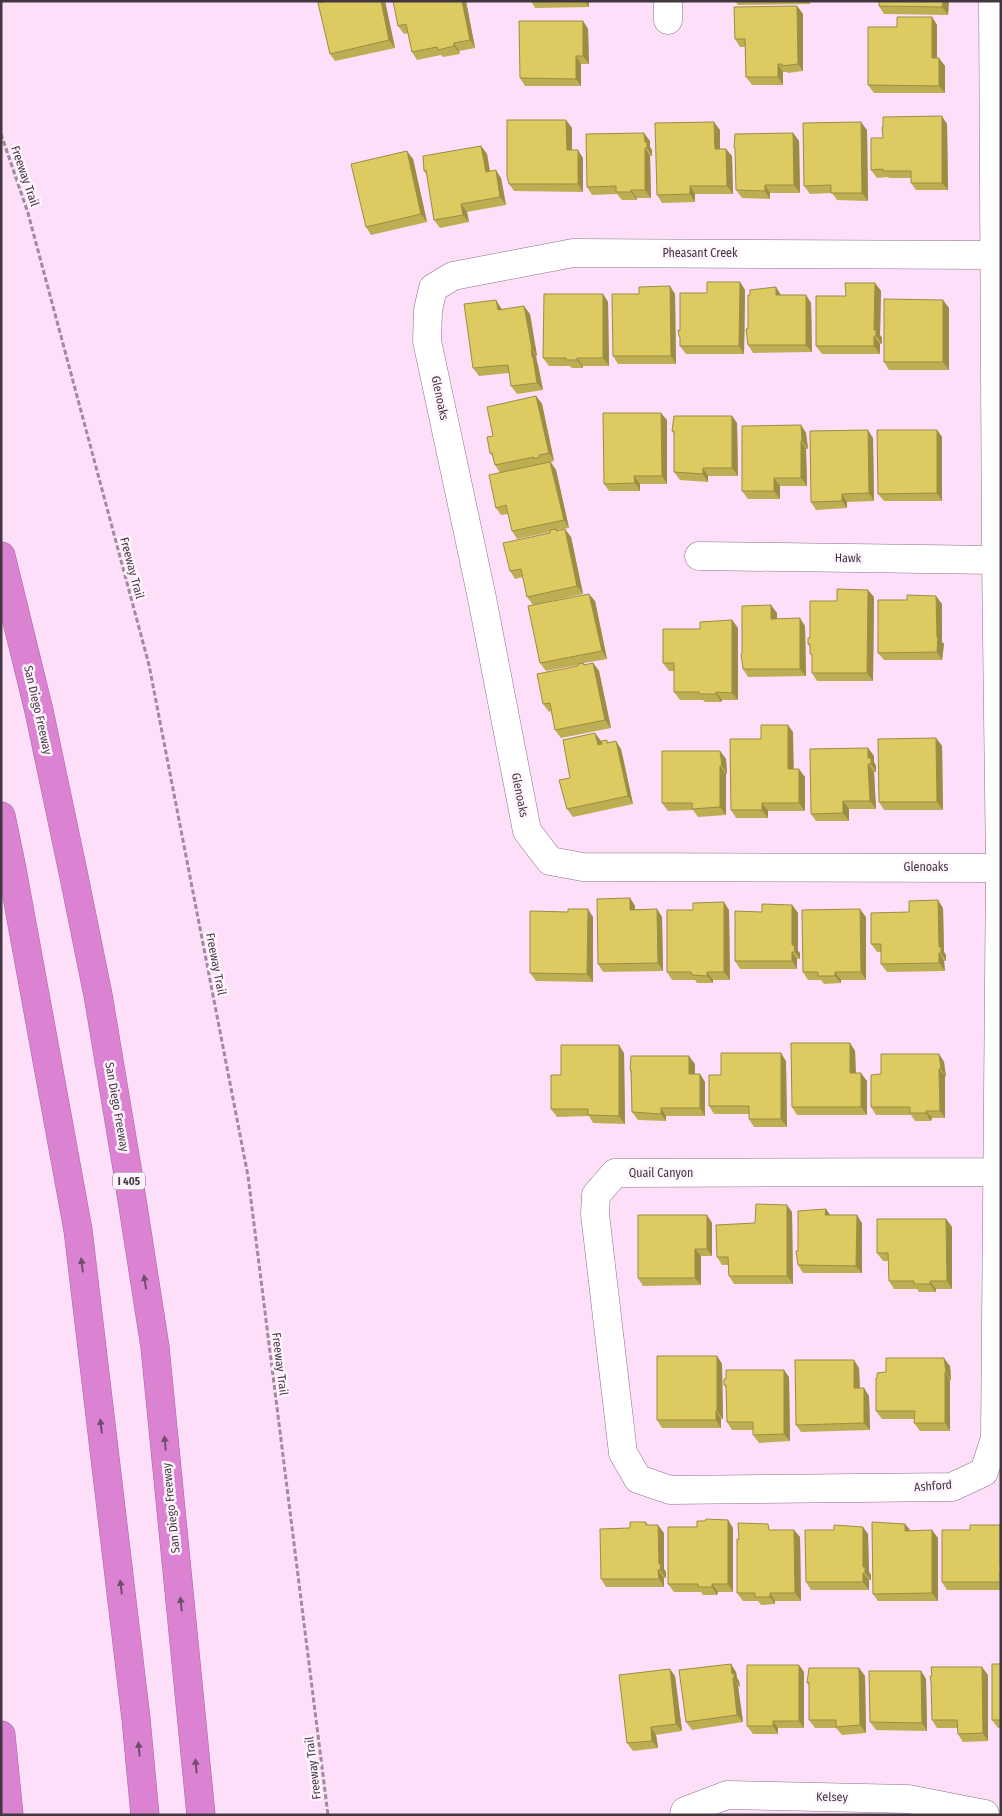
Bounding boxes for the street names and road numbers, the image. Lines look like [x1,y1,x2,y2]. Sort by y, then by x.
street label: Freeway Trail [8,144,42,208]
street label: Pheasant Creek [662,246,738,260]
street label: Glenoaks [428,375,452,421]
street label: Freeway Trail [117,536,147,600]
street label: Hawk [835,551,862,565]
street label: San Diego Freeway [21,664,55,756]
street label: Glenoaks [509,772,531,818]
street label: Glenoaks [904,860,948,874]
street label: Freeway Trail [203,932,229,996]
street label: San Diego Freeway [102,1061,132,1154]
street label: Quail Canyon [629,1166,693,1180]
road number: I 405 [113,1172,145,1190]
street label: Freeway Trail [269,1332,291,1396]
street label: San Diego Freeway [159,1461,183,1554]
street label: Ashford [914,1478,952,1494]
street label: Freeway Trail [302,1736,324,1800]
street label: Kelsey [816,1790,849,1804]

